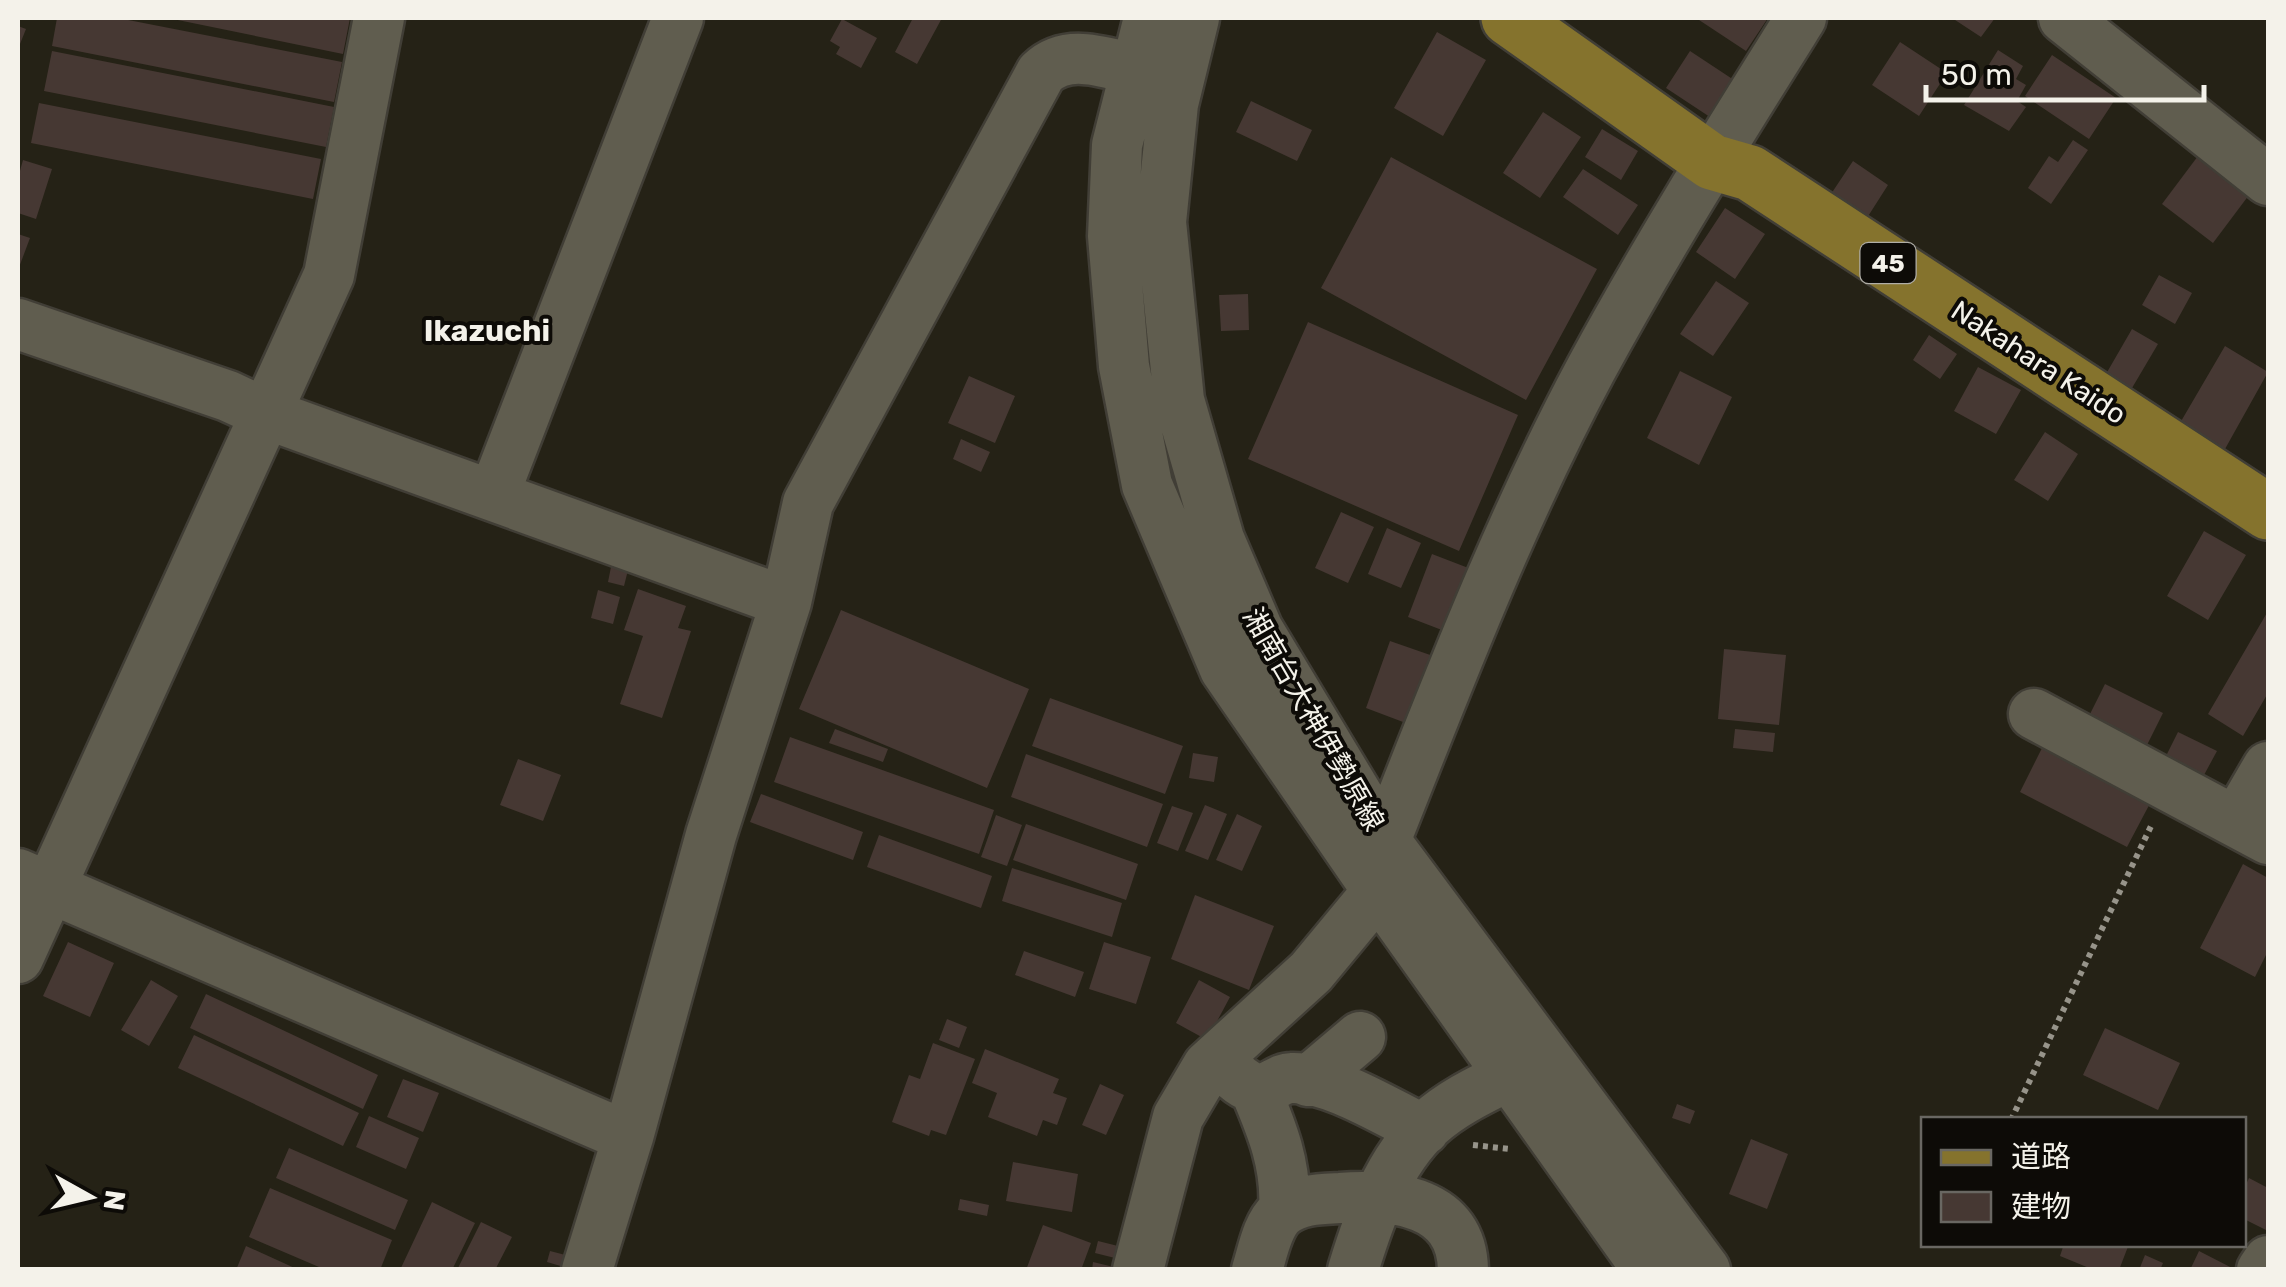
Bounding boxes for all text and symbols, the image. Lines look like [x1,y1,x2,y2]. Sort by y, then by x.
scale bar [1926,40,2204,102]
text: 50 m [1941,57,2012,93]
road number: 45 [1860,243,1916,283]
street label: Nakahara Kaido [1945,294,2132,431]
district label: Ikazuchi [424,313,550,349]
street label: 湘南台大神伊勢原線 [1236,602,1391,837]
legend [1921,1117,2246,1247]
text: 道路 [2011,1139,2071,1175]
north arrow [40,1147,140,1247]
text: N [97,1188,132,1213]
text: 建物 [2011,1189,2071,1225]

